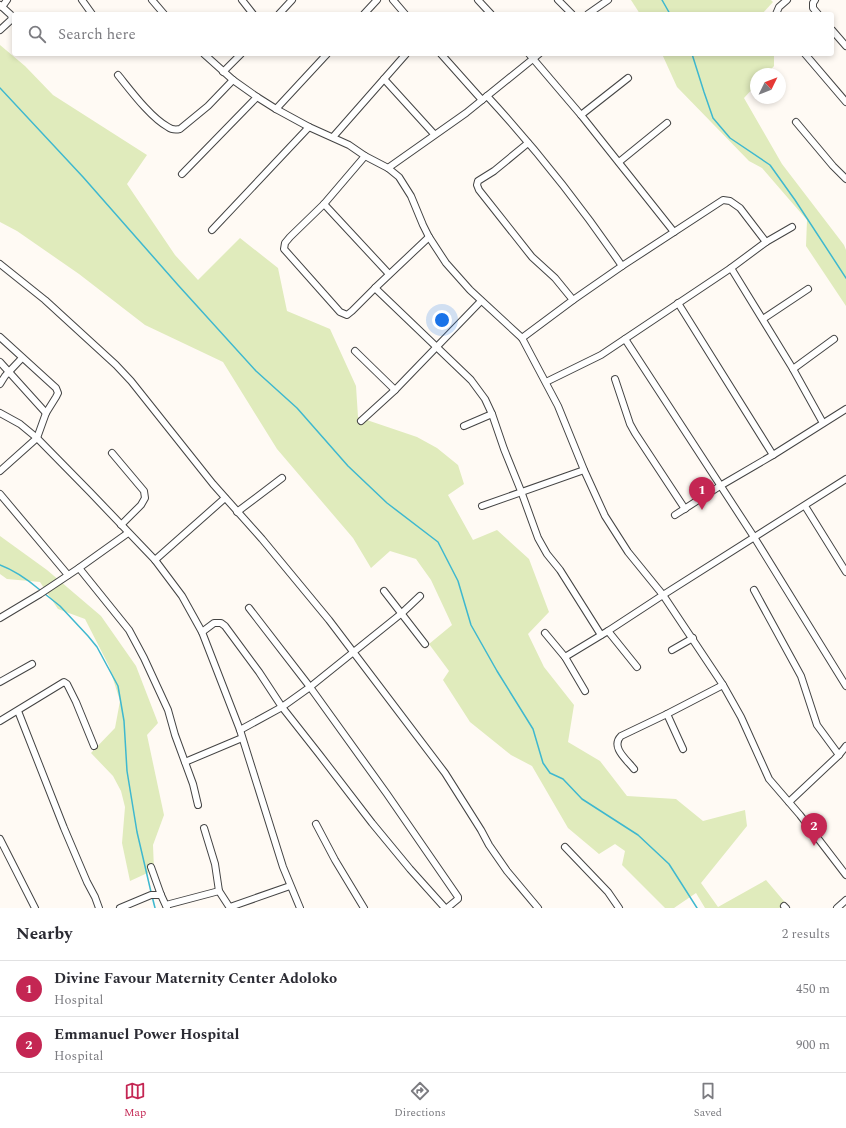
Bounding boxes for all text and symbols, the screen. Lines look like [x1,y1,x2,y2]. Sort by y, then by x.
search box [12,12,834,56]
icon: search [26,23,48,45]
text: Search here [58,23,136,46]
north arrow [750,68,786,104]
your location [432,310,452,330]
pin: 1 [689,477,715,510]
pin: 2 [801,813,827,846]
text: Nearby [16,921,72,947]
text: 2 results [782,924,830,944]
text: Divine Favour Maternity Center Adoloko [54,967,337,990]
text: 1 [25,979,33,999]
text: 450 m [796,979,830,999]
text: Hospital [54,990,103,1010]
text: Emmanuel Power Hospital [54,1023,239,1046]
text: 2 [25,1035,33,1055]
text: 900 m [796,1035,830,1055]
text: Hospital [54,1046,103,1066]
tab: Map [124,1080,146,1121]
tab: Directions [394,1080,446,1121]
tab: Saved [694,1080,722,1121]

